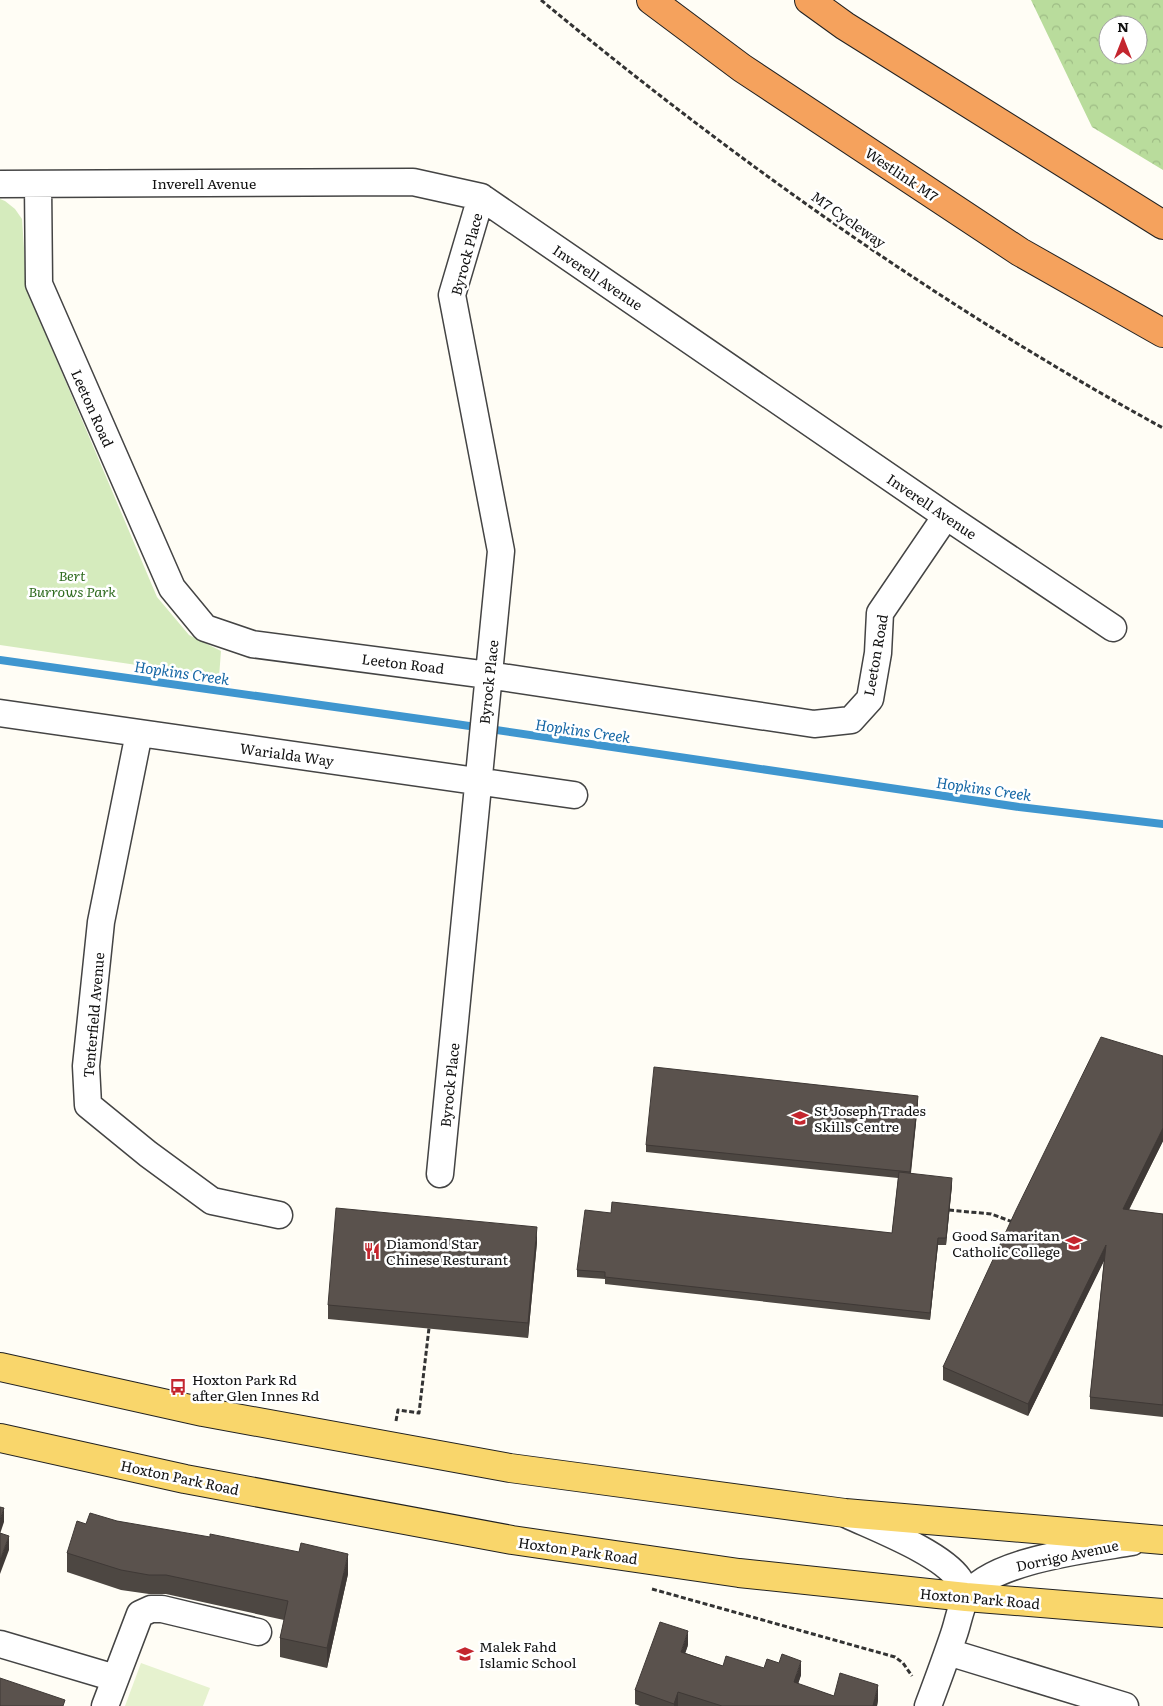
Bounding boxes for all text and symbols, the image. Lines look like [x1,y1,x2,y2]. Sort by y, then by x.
north arrow [1098,15,1148,65]
text: N [1117,16,1129,36]
street label: Westlink M7 [862,142,942,206]
street label: Inverell Avenue [152,173,256,193]
street label: M7 Cycleway [808,186,891,253]
street label: Byrock Place [445,211,487,297]
street label: Inverell Avenue [549,240,647,314]
street label: Leeton Road [67,366,119,450]
street label: Inverell Avenue [883,469,981,543]
park label: Bert Burrows Park [28,565,116,601]
street label: Leeton Road [858,612,892,698]
street label: Byrock Place [474,639,502,725]
street label: Leeton Road [361,648,446,678]
water label: Hopkins Creek [133,654,232,690]
water label: Hopkins Creek [534,712,633,748]
street label: Warialda Way [239,738,336,771]
water label: Hopkins Creek [935,770,1034,806]
street label: Tenterfield Avenue [78,951,108,1079]
street label: Byrock Place [435,1042,463,1128]
place label: St Joseph Trades Skills Centre [814,1100,926,1136]
school or university icon: St Joseph Trades Skills Centre [790,1108,810,1128]
place label: Good Samaritan Catholic College [952,1225,1060,1261]
place label: Diamond Star Chinese Resturant [386,1233,508,1269]
school or university icon: Good Samaritan Catholic College [1064,1233,1084,1253]
restaurant icon: Diamond Star Chinese Resturant [362,1241,382,1261]
place label: Hoxton Park Rd after Glen Innes Rd [192,1369,320,1405]
bus stop icon: Hoxton Park Rd after Glen Innes Rd [168,1377,188,1397]
street label: Hoxton Park Road [119,1455,241,1499]
street label: Hoxton Park Road [517,1532,639,1568]
street label: Dorrigo Avenue [1014,1534,1120,1576]
street label: Hoxton Park Road [919,1583,1041,1613]
place label: Malek Fahd Islamic School [479,1636,577,1672]
school or university icon: Malek Fahd Islamic School [455,1644,475,1664]

